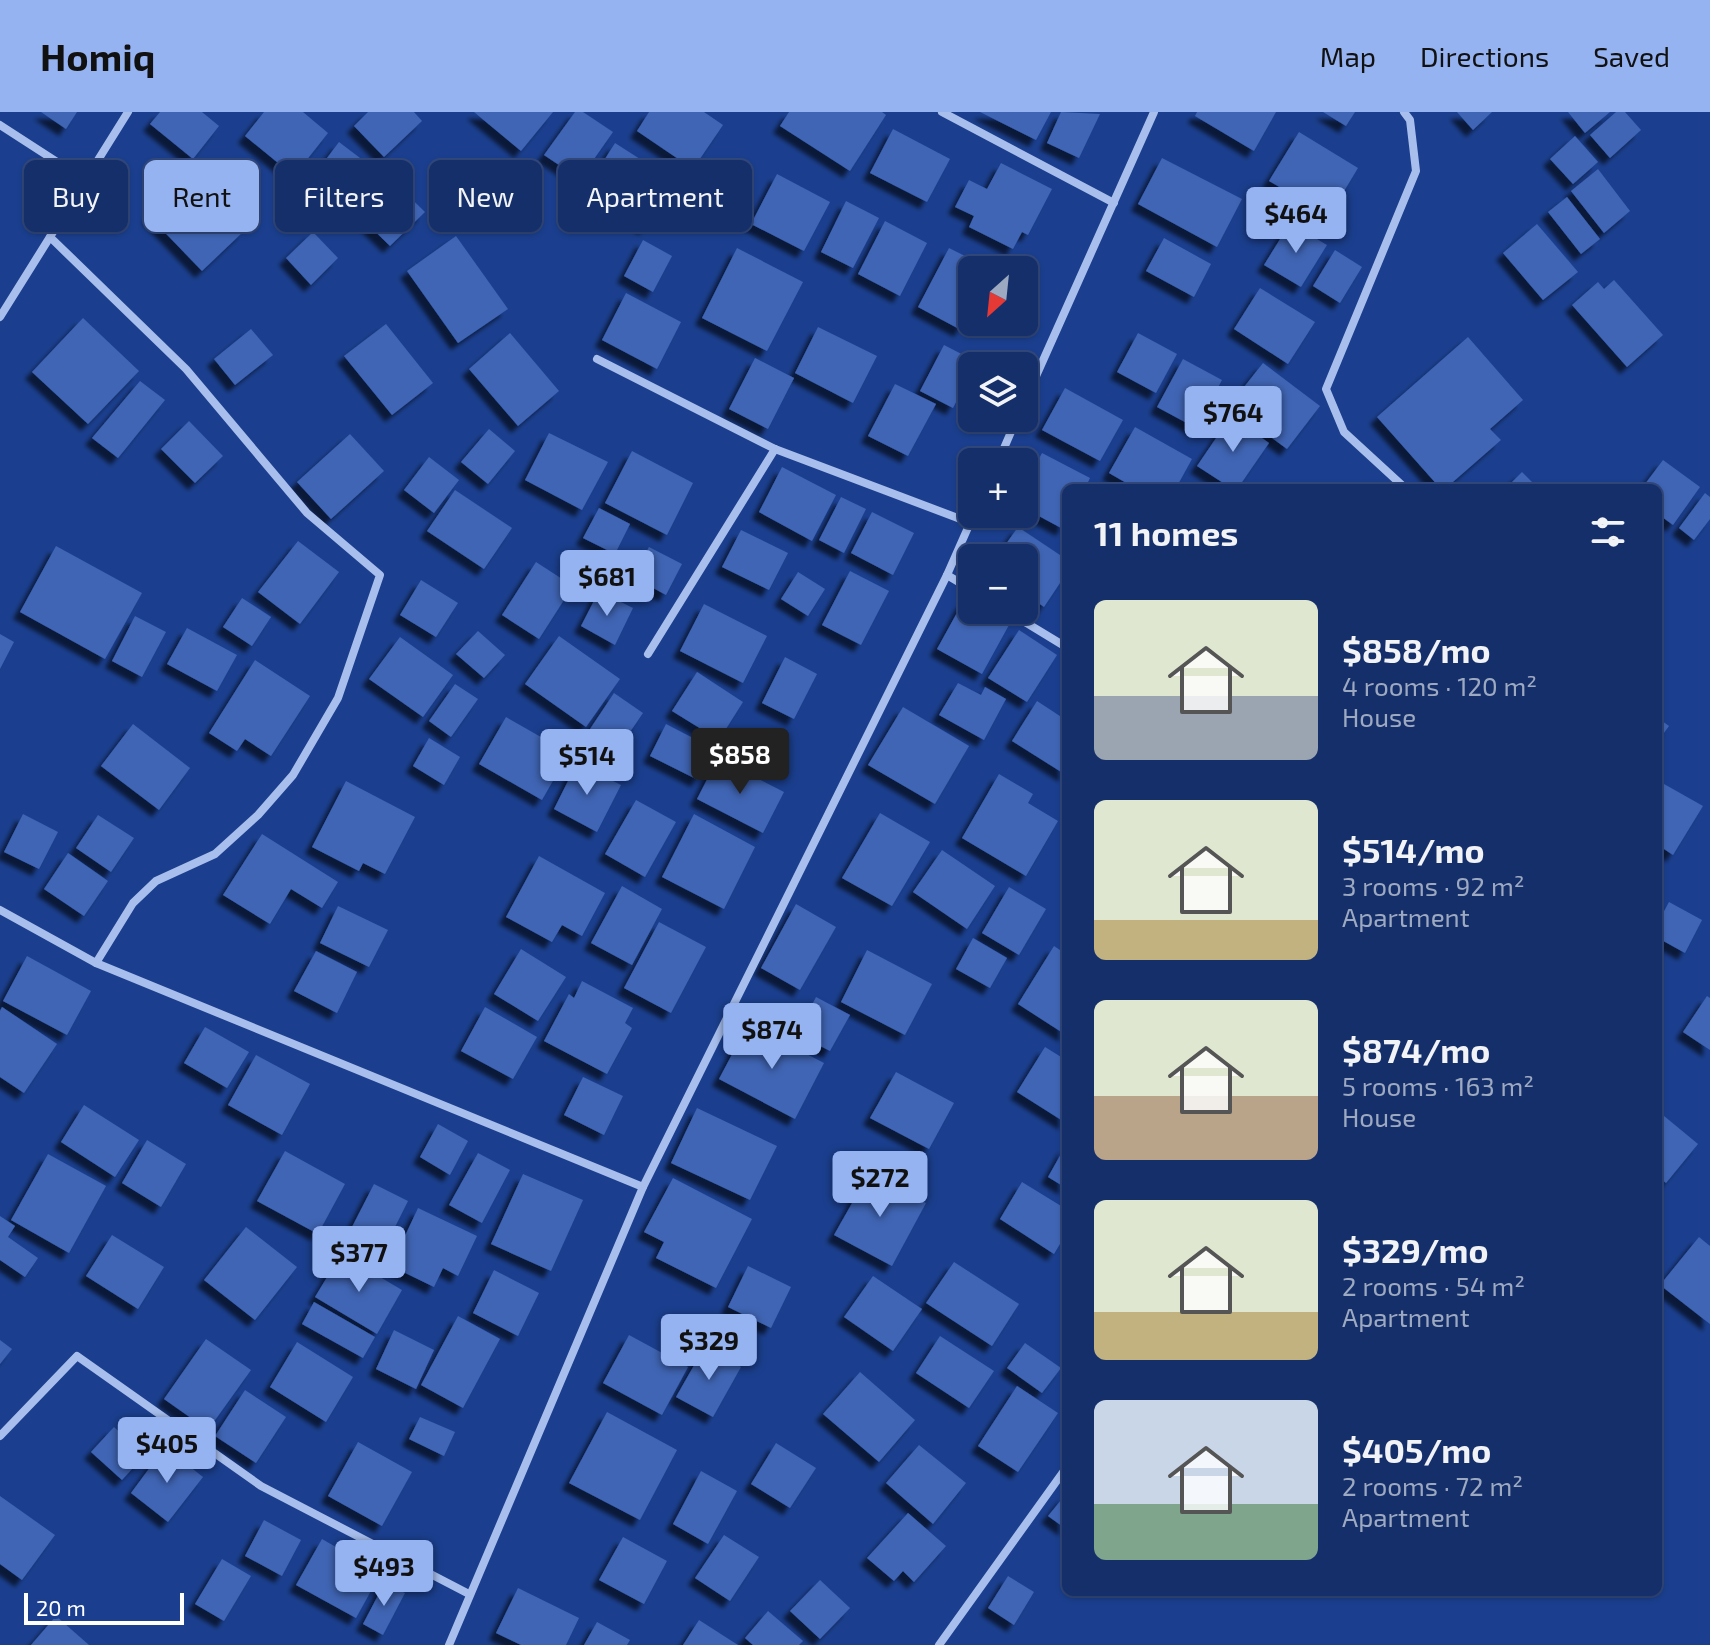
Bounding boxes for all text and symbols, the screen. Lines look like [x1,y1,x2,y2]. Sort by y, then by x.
text: Homiq [40,33,155,79]
text: Map [1320,39,1376,73]
text: Directions [1420,39,1549,73]
text: Saved [1593,39,1670,73]
chip: Buy [24,160,128,232]
chip: Rent [144,160,259,232]
chip: Filters [275,160,413,232]
chip: New [429,160,542,232]
chip: Apartment [558,160,752,232]
pin: $464 [1249,187,1343,255]
text: $464 [1264,197,1328,228]
north arrow [958,256,1038,336]
map controls [958,256,1038,624]
button: layers [958,352,1038,432]
pin: $764 [1186,386,1280,454]
text: $764 [1203,396,1263,427]
button: + [958,448,1038,528]
icon: filters [1586,510,1630,554]
text: 11 homes [1094,512,1238,553]
button: − [958,544,1038,624]
pin: $681 [560,550,654,618]
text: $681 [578,560,636,591]
text: $858/mo [1342,629,1491,670]
icon: home [1158,632,1254,728]
text: 4 rooms · 120 m² [1342,670,1537,701]
text: House [1342,701,1416,732]
pin: $858 [693,728,787,796]
pin: $514 [540,729,634,797]
text: $858 [709,738,771,769]
text: $514 [558,739,616,770]
text: $514/mo [1342,829,1485,870]
icon: home [1158,832,1254,928]
text: 3 rooms · 92 m² [1342,870,1524,901]
text: Apartment [1342,901,1470,932]
pin: $874 [725,1003,819,1071]
text: $874 [741,1013,803,1044]
text: $874/mo [1342,1029,1490,1070]
icon: home [1158,1032,1254,1128]
text: 5 rooms · 163 m² [1342,1070,1534,1101]
text: House [1342,1101,1416,1132]
pin: $272 [833,1151,927,1219]
text: $272 [850,1161,910,1192]
pin: $377 [312,1226,406,1294]
text: $329/mo [1342,1229,1489,1270]
icon: home [1158,1232,1254,1328]
text: $377 [330,1236,388,1267]
text: 2 rooms · 54 m² [1342,1270,1525,1301]
text: Apartment [1342,1301,1470,1332]
pin: $329 [662,1314,756,1382]
text: $329 [679,1324,739,1355]
pin: $405 [120,1417,214,1485]
text: $405 [136,1427,198,1458]
text: $405/mo [1342,1429,1491,1470]
icon: home [1158,1432,1254,1528]
text: 2 rooms · 72 m² [1342,1470,1523,1501]
text: Apartment [1342,1501,1470,1532]
pin: $493 [337,1540,431,1608]
text: $493 [353,1550,415,1581]
scale bar [24,1589,184,1625]
text: 20 m [36,1594,86,1620]

